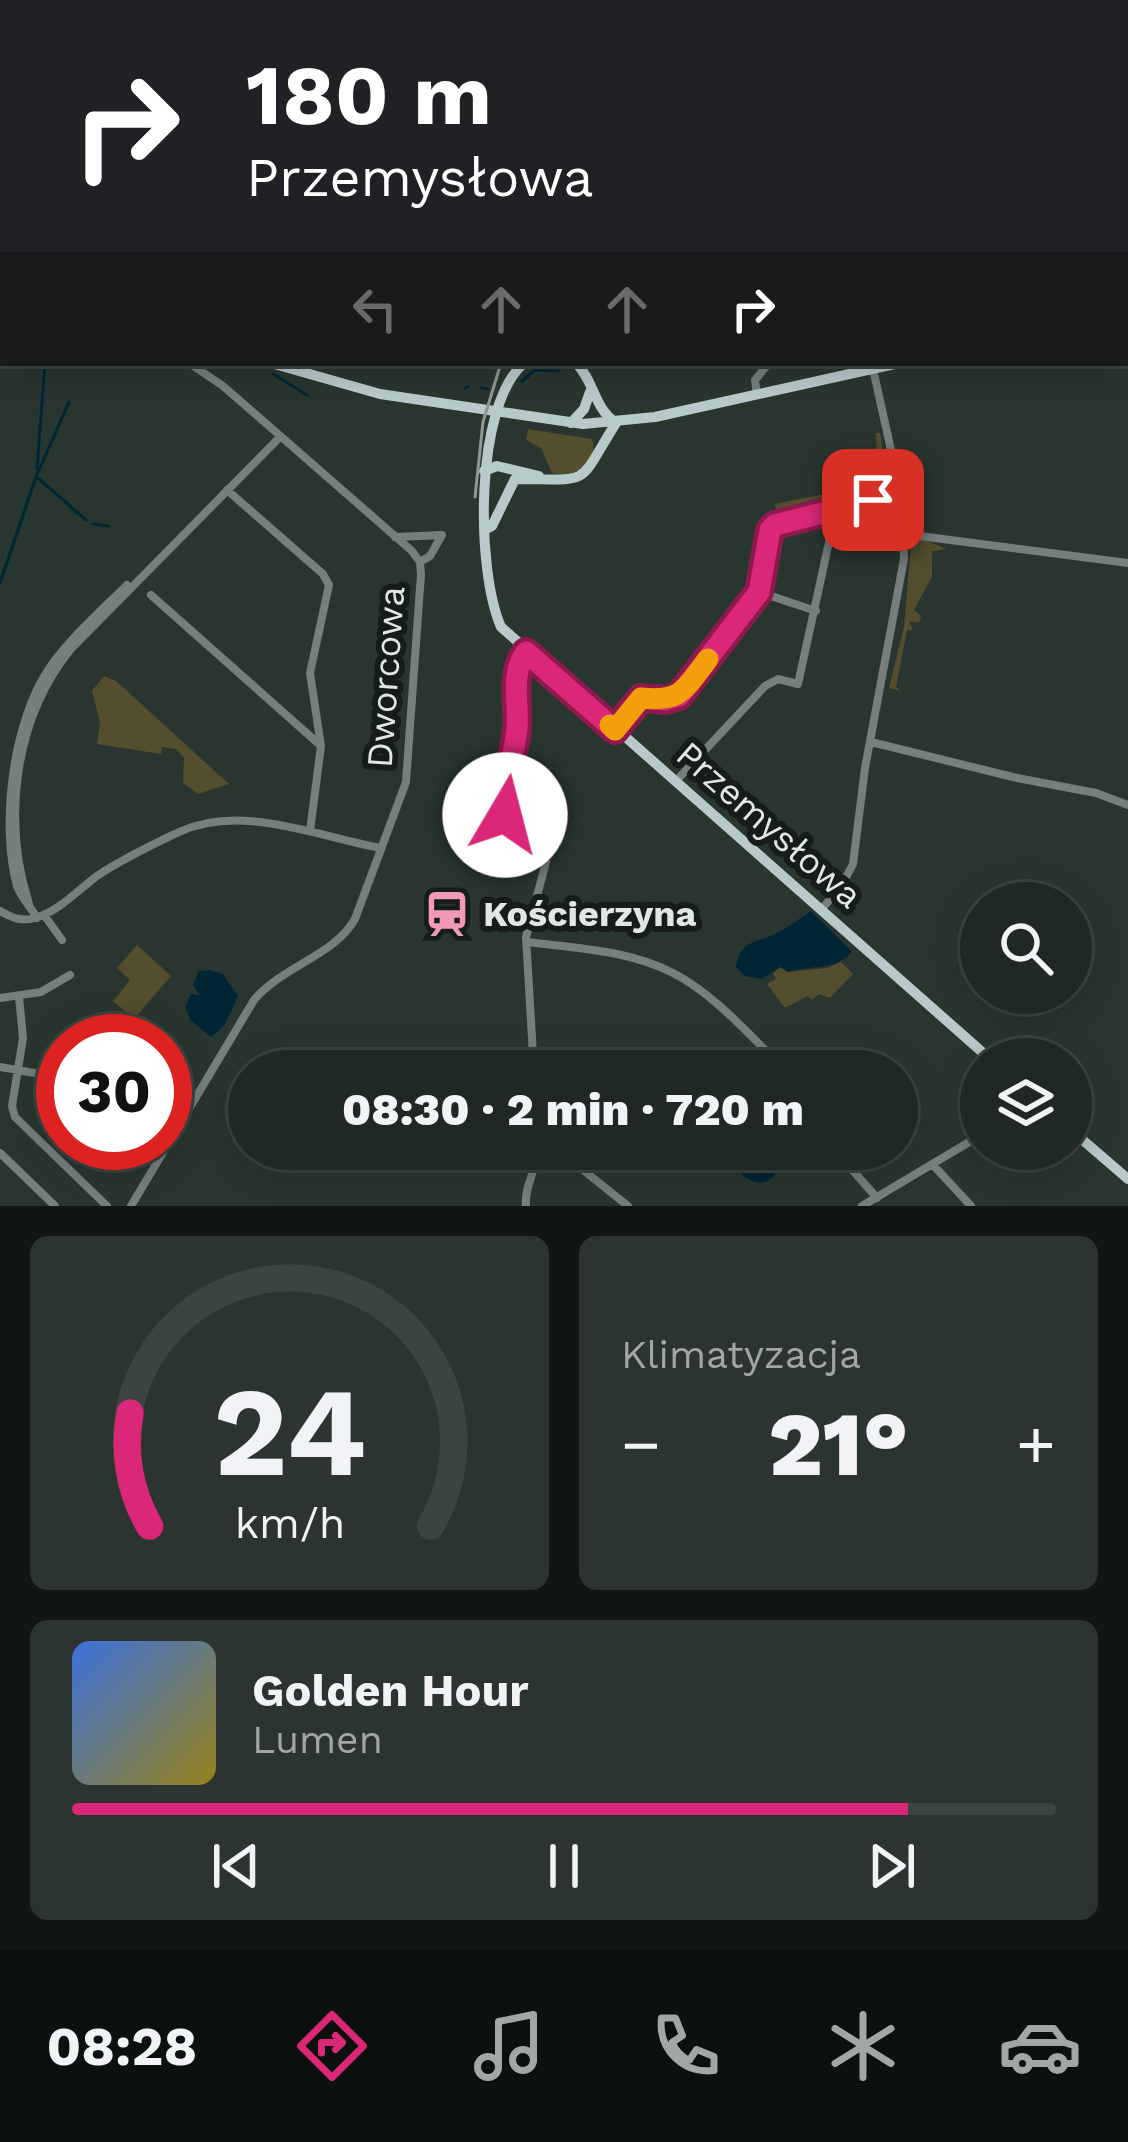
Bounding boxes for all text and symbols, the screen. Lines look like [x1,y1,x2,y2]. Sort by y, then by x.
text: 180 m [246,46,492,144]
icon: right [48,48,204,204]
text: Przemysłowa [246,146,594,209]
icon: left [342,276,408,342]
icon: ahead [468,276,534,342]
icon: ahead [594,276,660,342]
icon: right [720,276,786,342]
pin [822,449,924,551]
icon: arrive [840,467,906,533]
street label: Dworcowa [359,585,413,769]
street label: Przemysłowa [668,733,870,917]
position arrow [442,752,568,878]
map controls [960,882,1092,1170]
button: search [960,882,1092,1014]
station icon: Kościerzyna [422,889,472,939]
place label: Kościerzyna [483,893,697,935]
speed limit sign: 30 [36,1014,192,1170]
button: layers [960,1038,1092,1170]
text: 08:30 · 2 min · 720 m [342,1083,804,1136]
text: Klimatyzacja [621,1332,861,1377]
text: 24 [213,1359,366,1505]
text: 21° [769,1391,908,1497]
text: − [621,1406,661,1483]
text: + [1016,1406,1056,1483]
text: km/h [234,1498,345,1548]
text: Golden Hour [252,1664,529,1717]
text: Lumen [252,1717,383,1762]
icon: previous [203,1833,269,1899]
icon: pause [531,1833,597,1899]
icon: next [859,1833,925,1899]
icon: directions [290,2004,374,2088]
icon: music [467,2004,551,2088]
icon: phone [644,2004,728,2088]
icon: climate [821,2004,905,2088]
icon: car [998,2004,1082,2088]
text: 08:28 [46,2015,197,2078]

